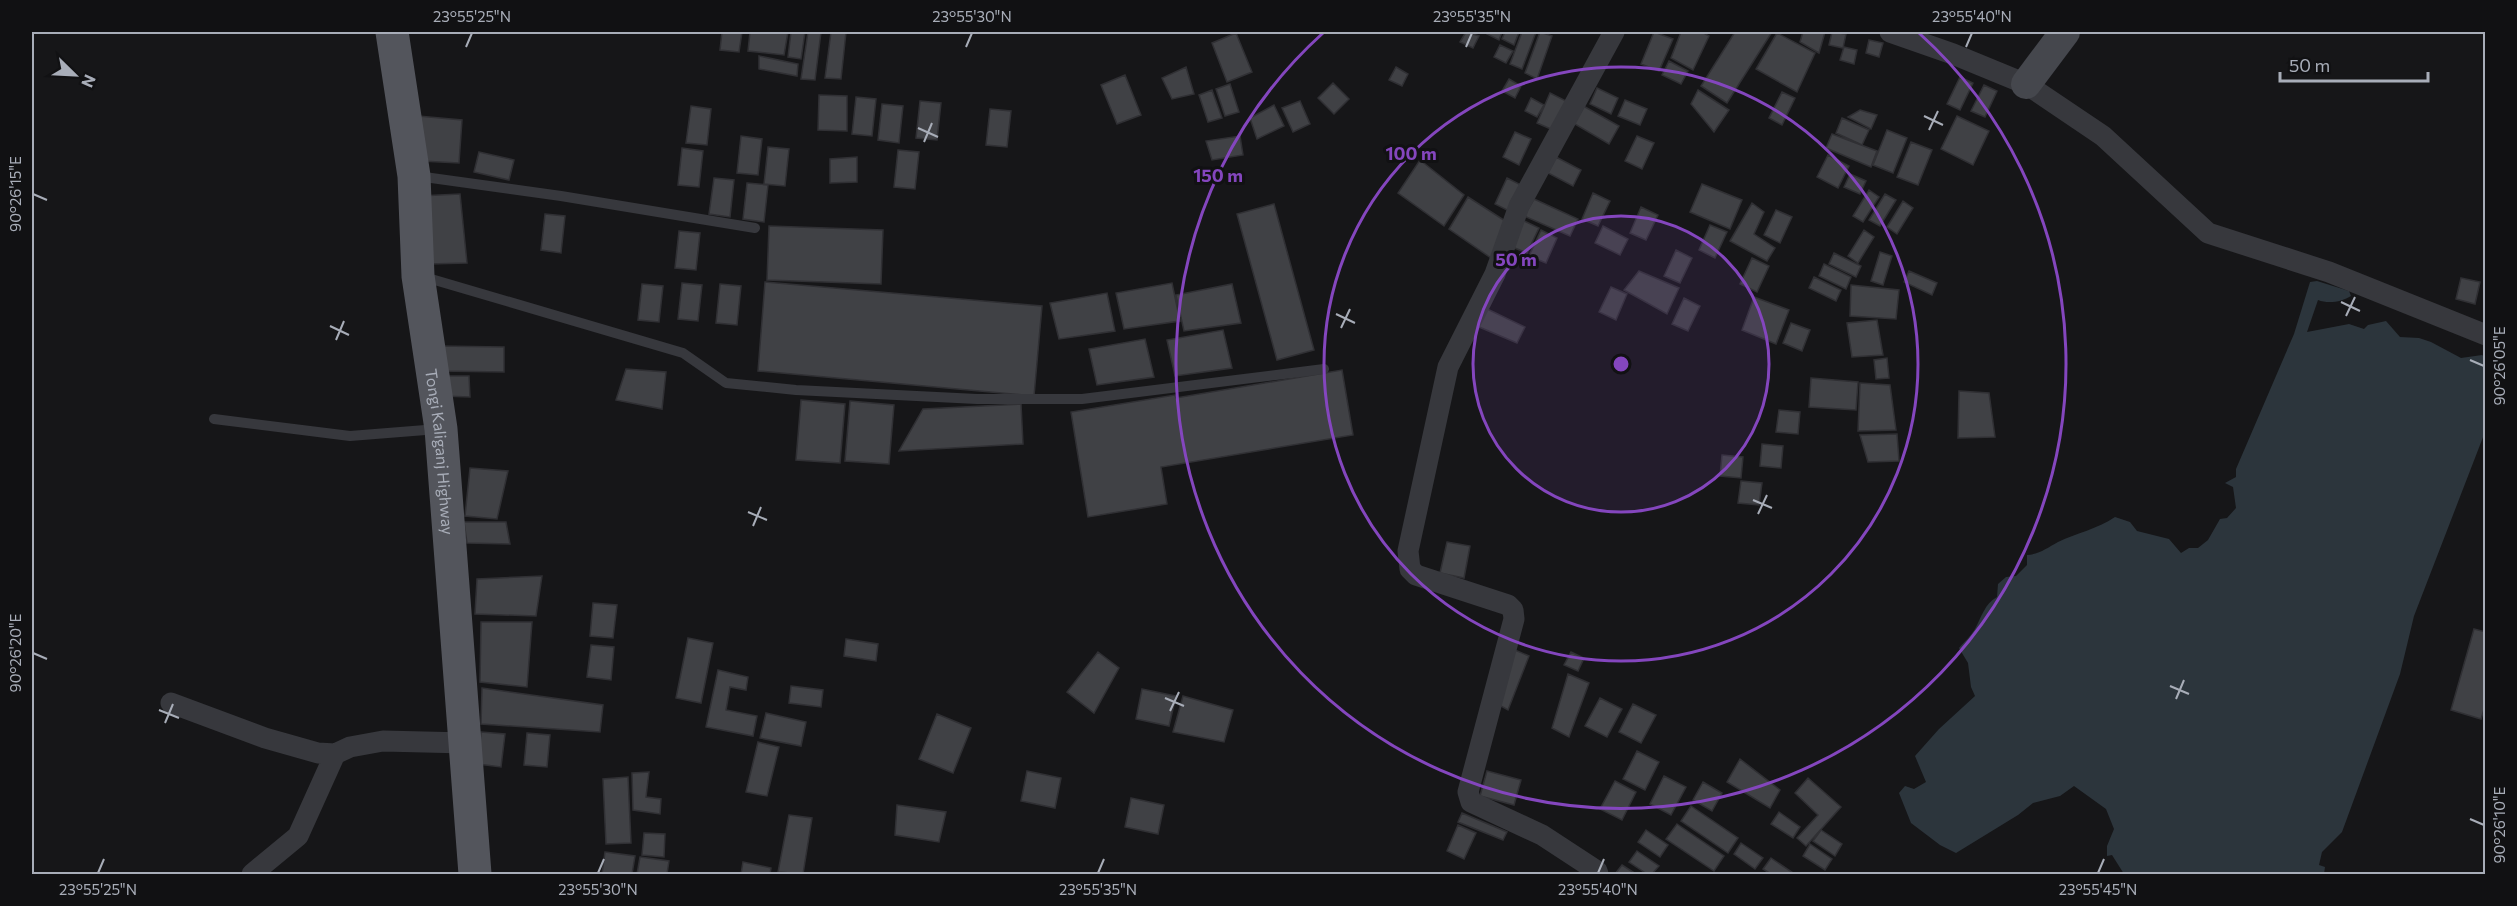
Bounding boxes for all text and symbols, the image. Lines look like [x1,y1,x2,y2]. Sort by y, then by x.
text: 23°55'25"N [433,7,511,25]
text: 23°55'30"N [932,7,1012,25]
text: 23°55'35"N [1433,7,1511,25]
text: 23°55'40"N [1932,7,2012,25]
north arrow [45,45,105,105]
scale bar [2280,45,2428,83]
text: 50 m [2289,54,2330,76]
text: N [78,72,100,91]
text: 100 m [1385,142,1437,164]
text: 90°26'15"E [6,156,24,232]
text: 150 m [1193,164,1243,186]
text: 50 m [1495,248,1537,270]
text: 90°26'05"E [2490,326,2508,406]
centre of rings [1611,354,1631,374]
street label: Tongi Kaliganj Highway [423,367,459,536]
text: 90°26'20"E [6,613,24,692]
text: 90°26'10"E [2490,786,2508,864]
text: 23°55'25"N [59,880,137,898]
text: 23°55'30"N [558,880,638,898]
text: 23°55'35"N [1059,880,1137,898]
text: 23°55'40"N [1558,880,1638,898]
text: 23°55'45"N [2059,880,2137,898]

